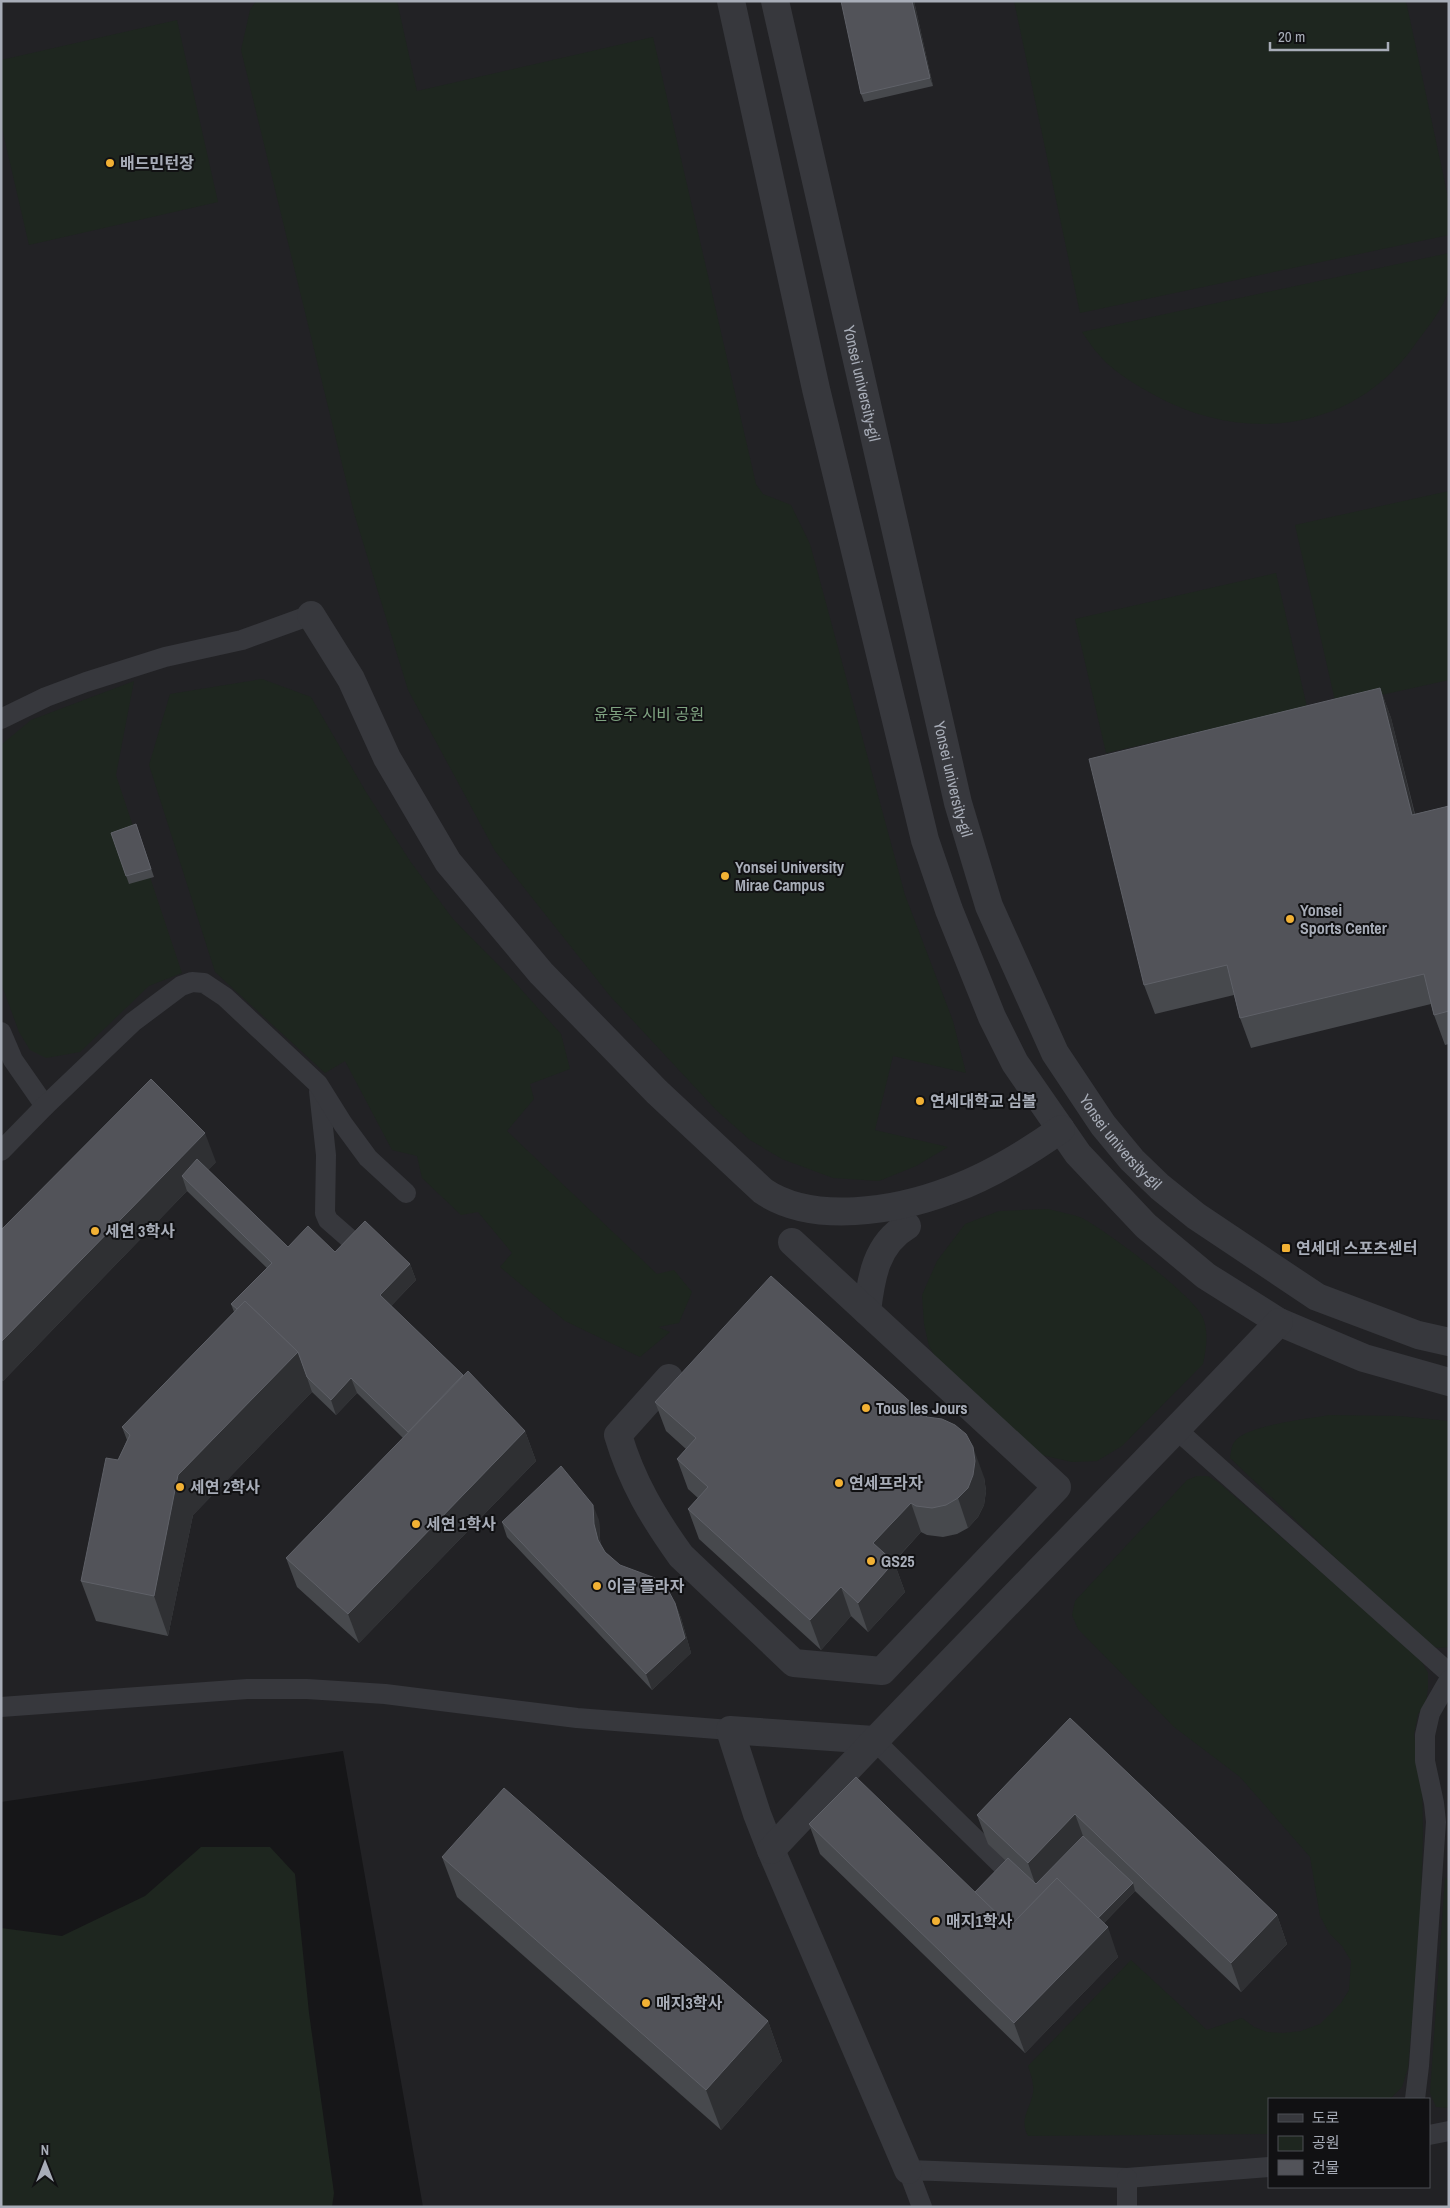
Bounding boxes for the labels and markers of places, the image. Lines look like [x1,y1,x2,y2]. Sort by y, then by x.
place label: 배드민턴장 [120,152,194,174]
marker: 배드민턴장 [104,157,116,169]
place label: Yonsei University Mirae Campus [735,856,845,896]
marker: Yonsei University Mirae Campus [719,870,731,882]
place label: Yonsei Sports Center [1300,899,1388,939]
marker: Yonsei Sports Center [1284,913,1296,925]
place label: 연세대학교 심볼 [930,1090,1037,1112]
marker: 연세대학교 심볼 [914,1095,926,1107]
place label: 세연 3학사 [105,1220,175,1242]
marker: 세연 3학사 [89,1225,101,1237]
place label: 연세대 스포츠센터 [1296,1237,1417,1259]
marker: 연세대 스포츠센터 [1280,1242,1292,1254]
place label: Tous les Jours [876,1397,968,1419]
marker: Tous les Jours [860,1402,872,1414]
place label: 연세프라자 [849,1472,923,1494]
place label: 세연 2학사 [190,1476,260,1498]
marker: 연세프라자 [833,1477,845,1489]
marker: 세연 2학사 [174,1481,186,1493]
place label: 세연 1학사 [426,1513,496,1535]
marker: 세연 1학사 [410,1518,422,1530]
place label: GS25 [881,1550,915,1572]
marker: GS25 [865,1555,877,1567]
place label: 이글 플라자 [607,1575,685,1597]
marker: 이글 플라자 [591,1580,603,1592]
place label: 매지1학사 [946,1910,1012,1932]
marker: 매지1학사 [930,1915,942,1927]
place label: 매지3학사 [656,1992,722,2014]
marker: 매지3학사 [640,1997,652,2009]

